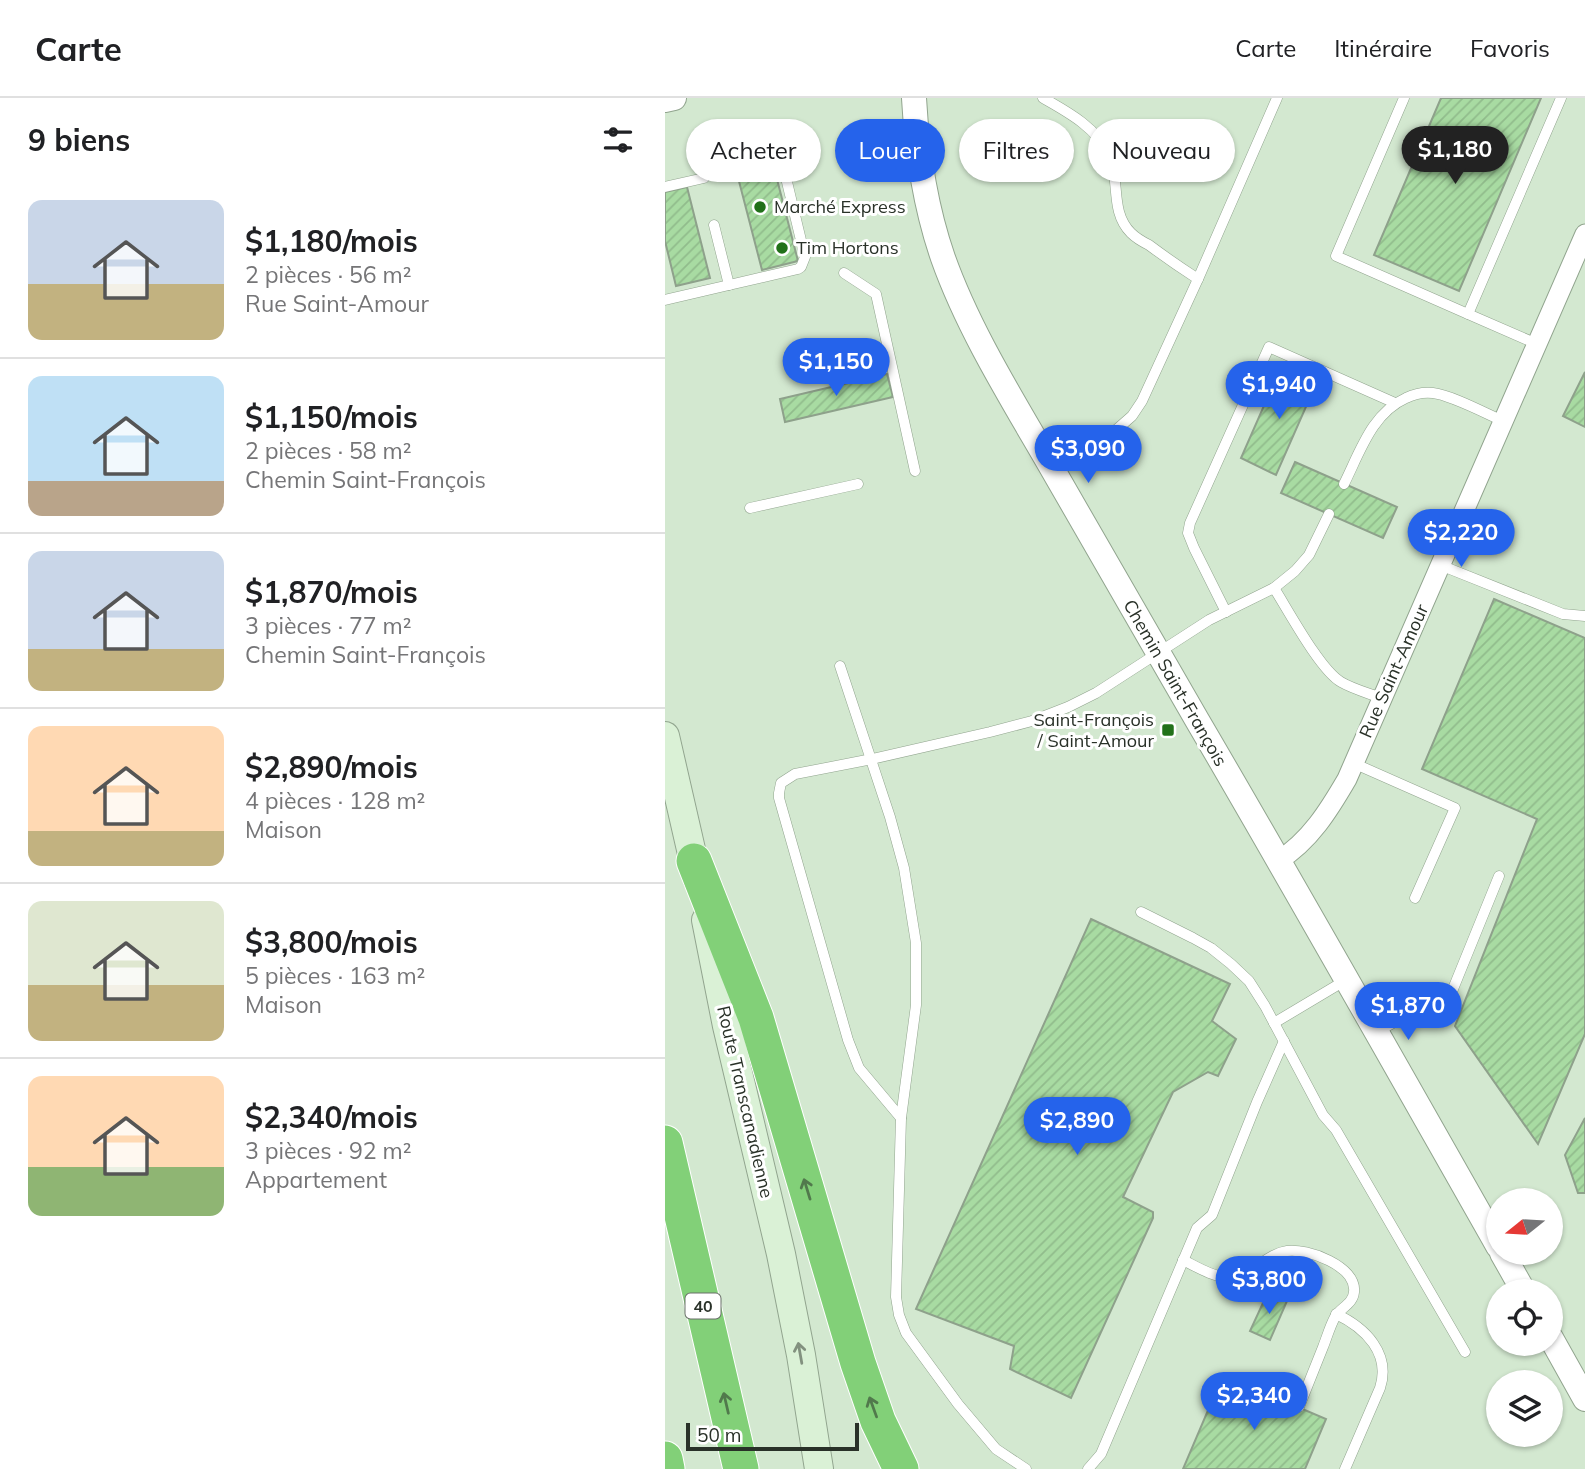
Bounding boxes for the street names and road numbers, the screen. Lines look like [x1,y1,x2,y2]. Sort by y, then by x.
street label: Chemin Saint-François [1118,595,1233,770]
street label: Rue Saint-Amour [1354,600,1433,741]
street label: Route Transcanadienne [712,1004,779,1200]
road number: 40 [685,1294,721,1318]

